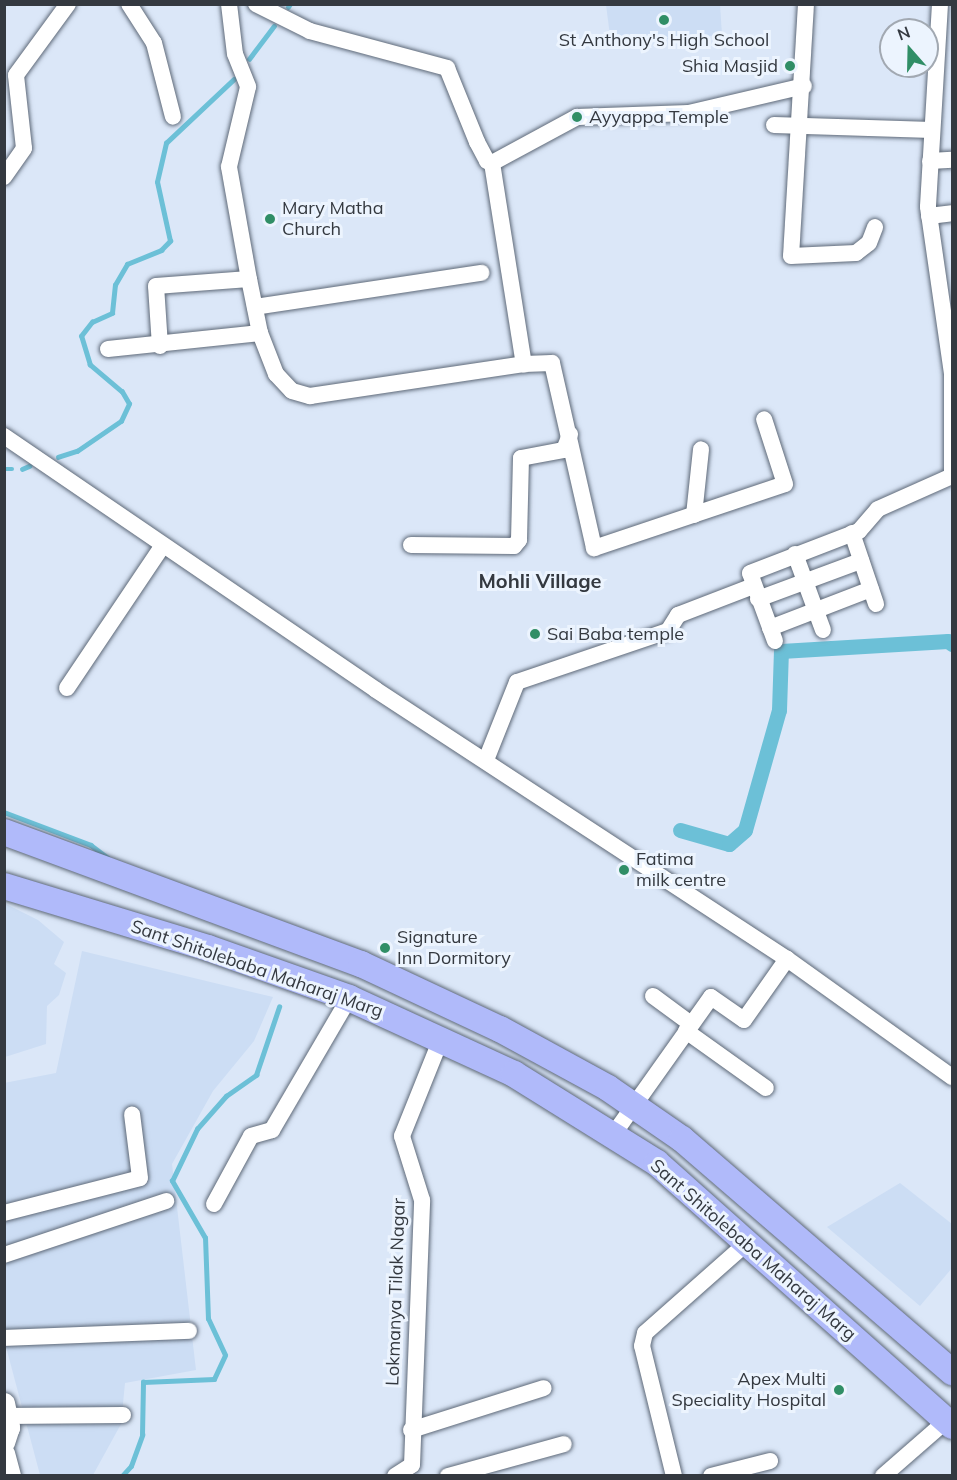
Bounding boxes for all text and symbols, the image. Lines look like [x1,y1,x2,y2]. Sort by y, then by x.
marker: St Anthony's High School [657,13,671,27]
north arrow [879,18,939,78]
text: N [894,21,913,44]
place label: St Anthony's High School [559,29,769,51]
place label: Shia Masjid [682,55,778,77]
marker: Shia Masjid [783,59,797,73]
place label: Ayyappa Temple [589,106,729,128]
marker: Ayyappa Temple [570,110,584,124]
place label: Mary Matha Church [282,198,383,240]
marker: Mary Matha Church [263,212,277,226]
district label: Mohli Village [478,568,602,592]
place label: Sai Baba temple [547,623,684,645]
marker: Sai Baba temple [528,627,542,641]
place label: Fatima milk centre [636,849,726,892]
marker: Fatima milk centre [617,863,631,877]
street label: Sant Shitolebaba Maharaj Marg [128,916,386,1022]
place label: Signature Inn Dormitory [397,927,511,970]
marker: Signature Inn Dormitory [378,941,392,955]
street label: Sant Shitolebaba Maharaj Marg [646,1155,860,1345]
street label: Lokmanya Tilak Nagar [382,1198,410,1386]
place label: Apex Multi Speciality Hospital [671,1369,826,1412]
marker: Apex Multi Speciality Hospital [830,1381,848,1399]

